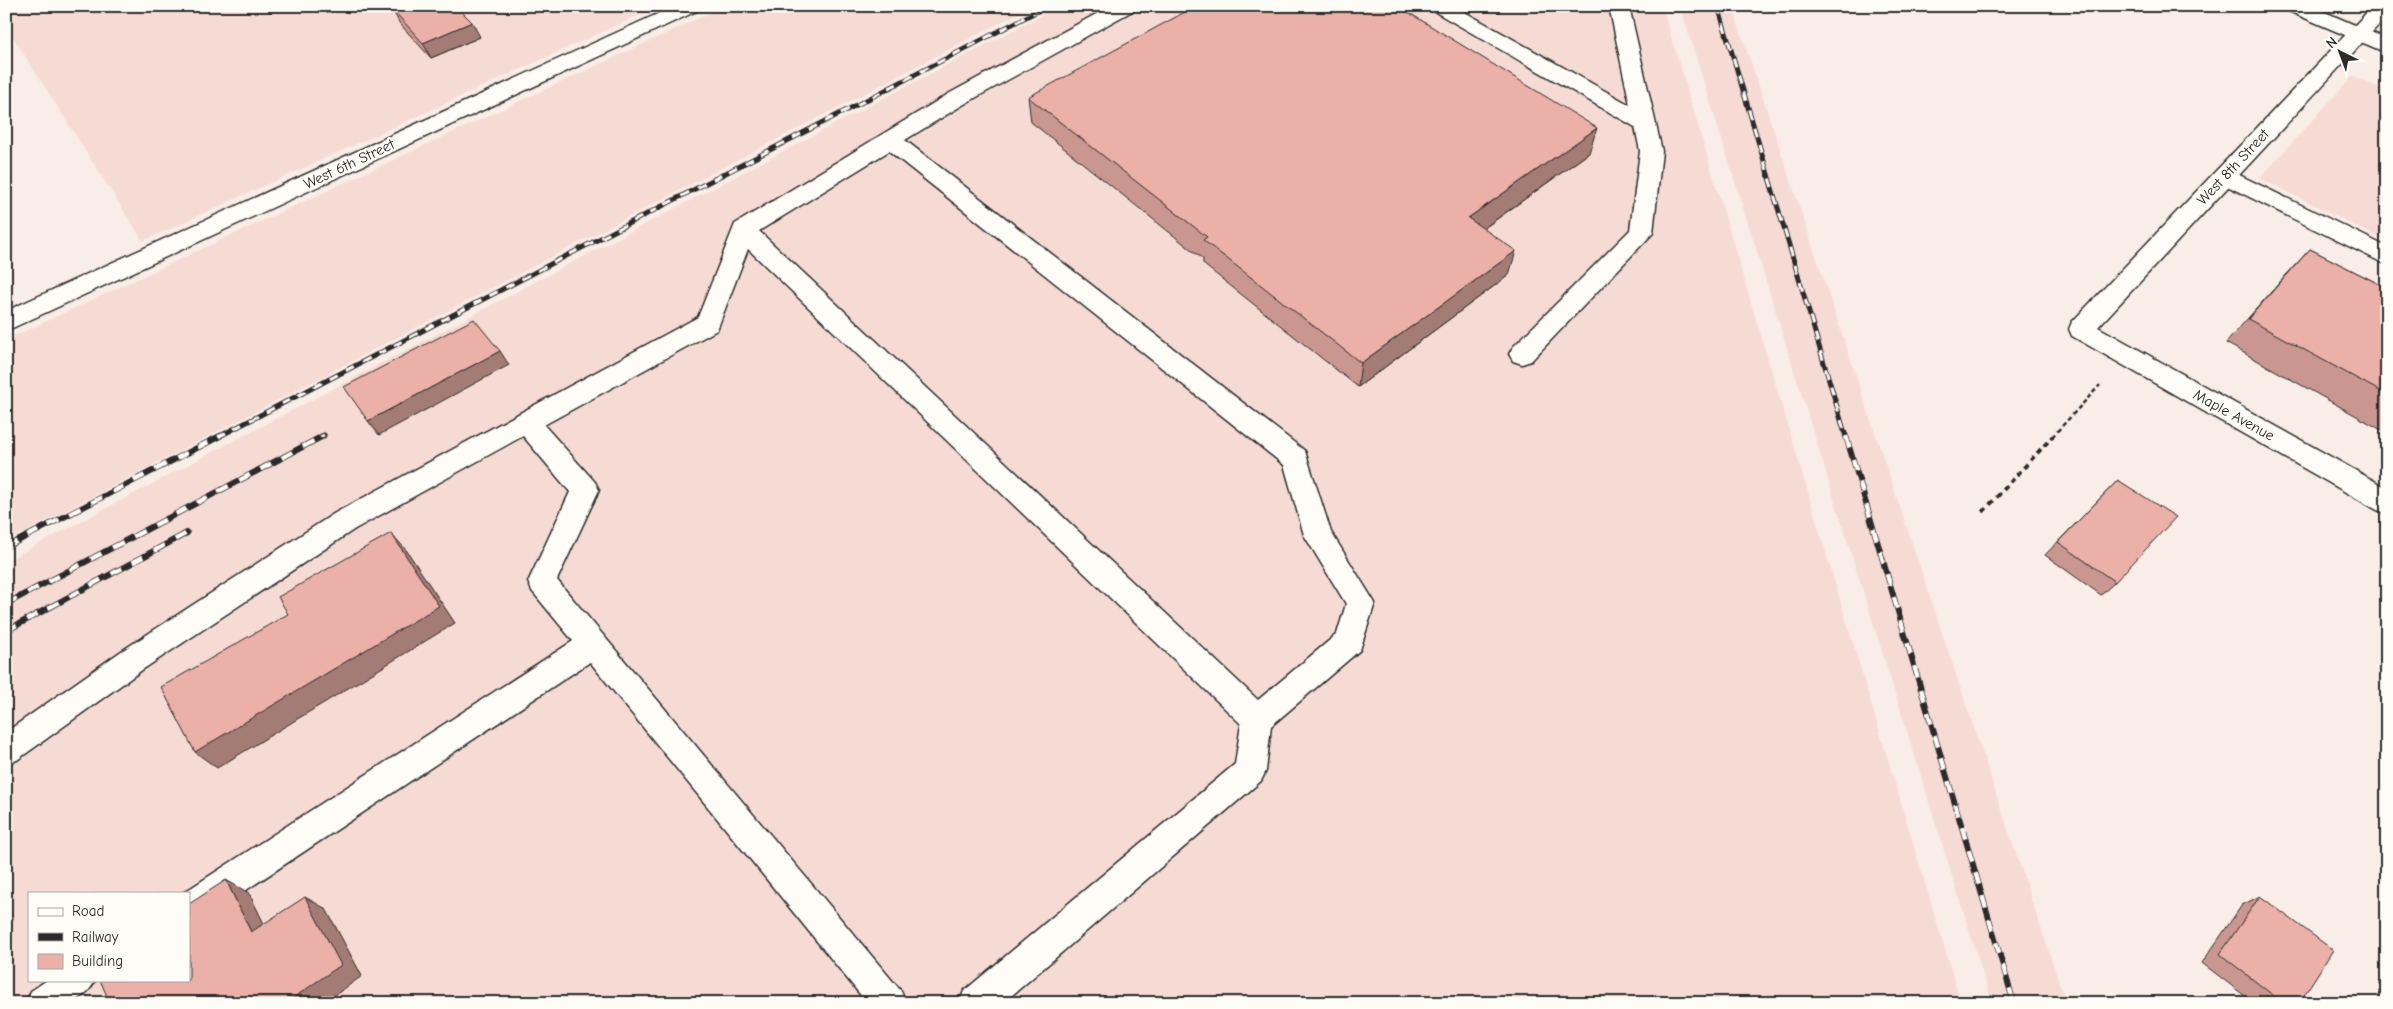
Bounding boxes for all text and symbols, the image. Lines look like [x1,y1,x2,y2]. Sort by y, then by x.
north arrow [2316,28,2366,78]
text: N [2323,33,2341,52]
street label: West 8th Street [2193,125,2273,209]
street label: West 6th Street [301,135,398,193]
street label: Maple Avenue [2190,385,2278,445]
legend [28,892,190,982]
text: Road [72,902,104,920]
text: Railway [72,928,119,946]
text: Building [72,952,123,970]

